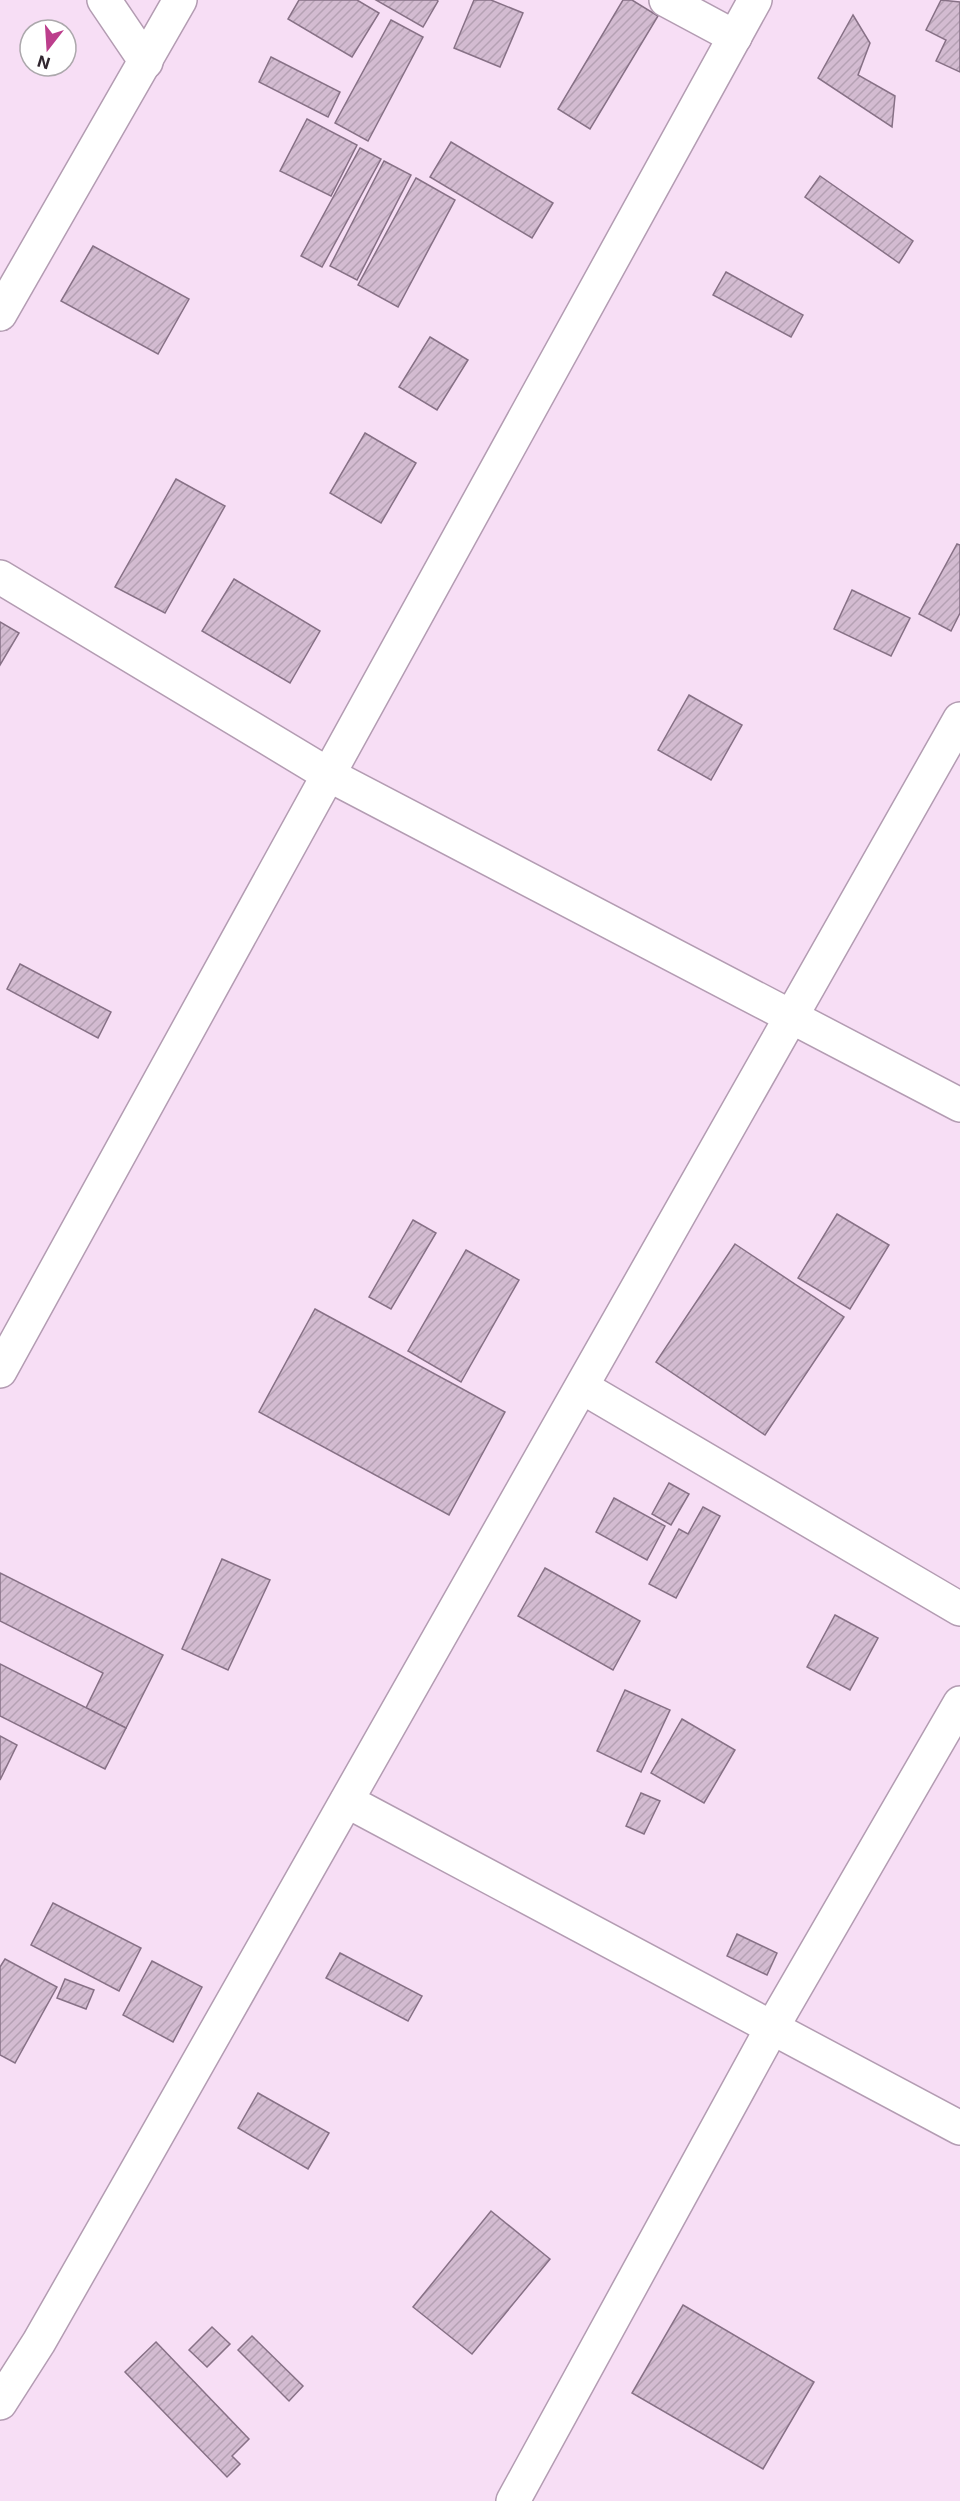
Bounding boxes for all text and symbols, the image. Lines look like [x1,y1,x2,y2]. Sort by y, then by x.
north arrow [18,18,78,78]
text: N [35,51,52,74]

